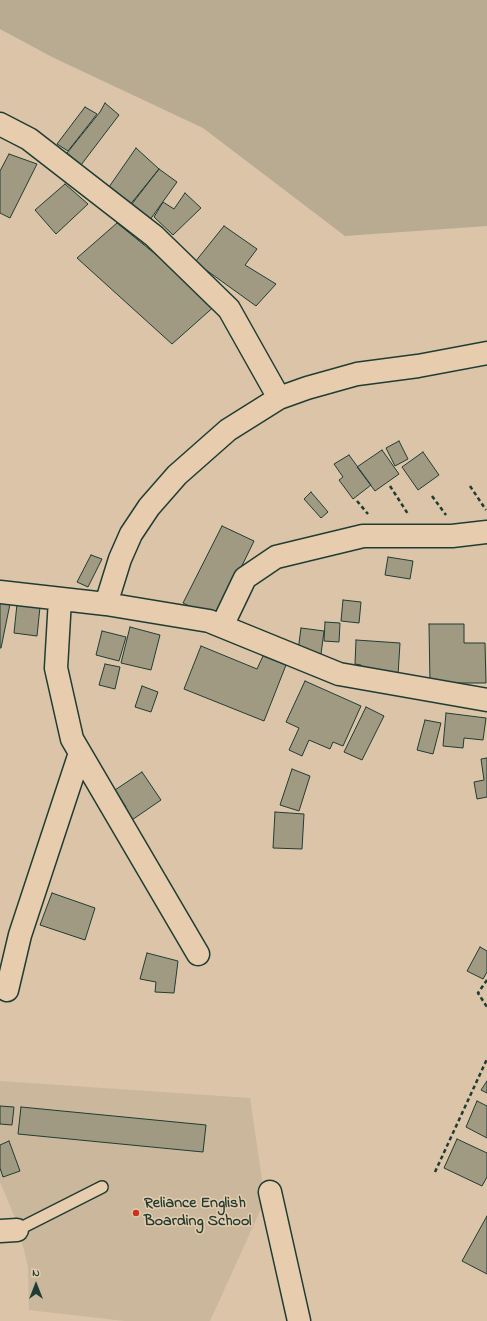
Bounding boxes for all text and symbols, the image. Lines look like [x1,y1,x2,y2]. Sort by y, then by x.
place label: Reliance English Boarding School [144,1194,251,1232]
marker: Reliance English Boarding School [131,1208,141,1218]
north arrow [16,1265,56,1305]
text: N [32,1265,40,1281]

